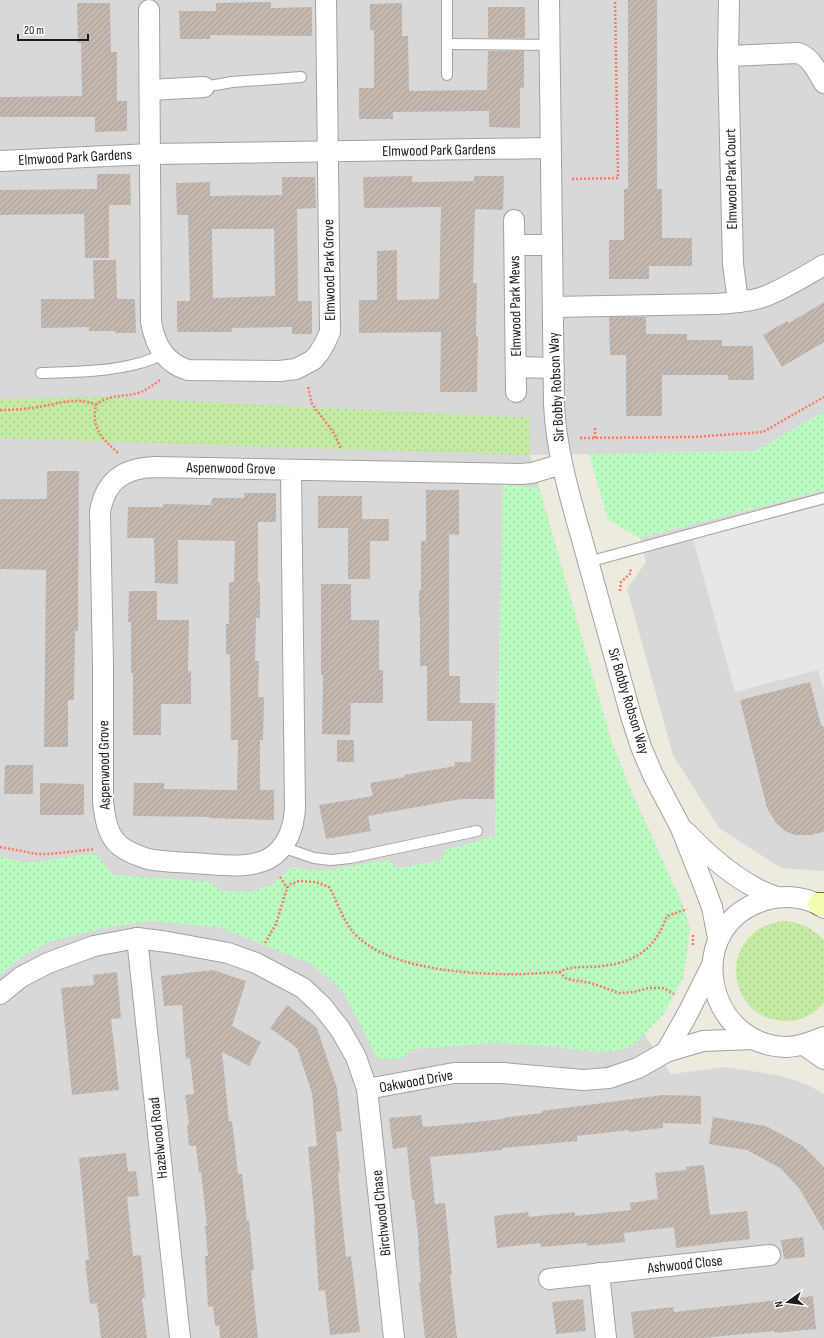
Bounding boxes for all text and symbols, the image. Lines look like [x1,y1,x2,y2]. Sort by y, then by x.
scale bar [18,16,88,42]
text: 20 m [24,23,44,38]
street label: Elmwood Park Court [721,128,742,230]
street label: Elmwood Park Gardens [382,140,496,161]
street label: Elmwood Park Gardens [18,145,132,170]
street label: Elmwood Park Grove [319,219,340,321]
street label: Elmwood Park Mews [505,255,526,357]
street label: Sir Bobby Robson Way [544,331,569,442]
street label: Aspenwood Grove [185,458,276,479]
street label: Sir Bobby Robson Way [603,646,654,757]
street label: Aspenwood Grove [94,720,115,811]
street label: Oakwood Drive [378,1066,454,1097]
street label: Hazelwood Road [145,1096,172,1180]
street label: Birchwood Chase [368,1169,395,1257]
street label: Ashwood Close [646,1251,724,1278]
north arrow [768,1282,808,1322]
text: N [772,1300,786,1309]

